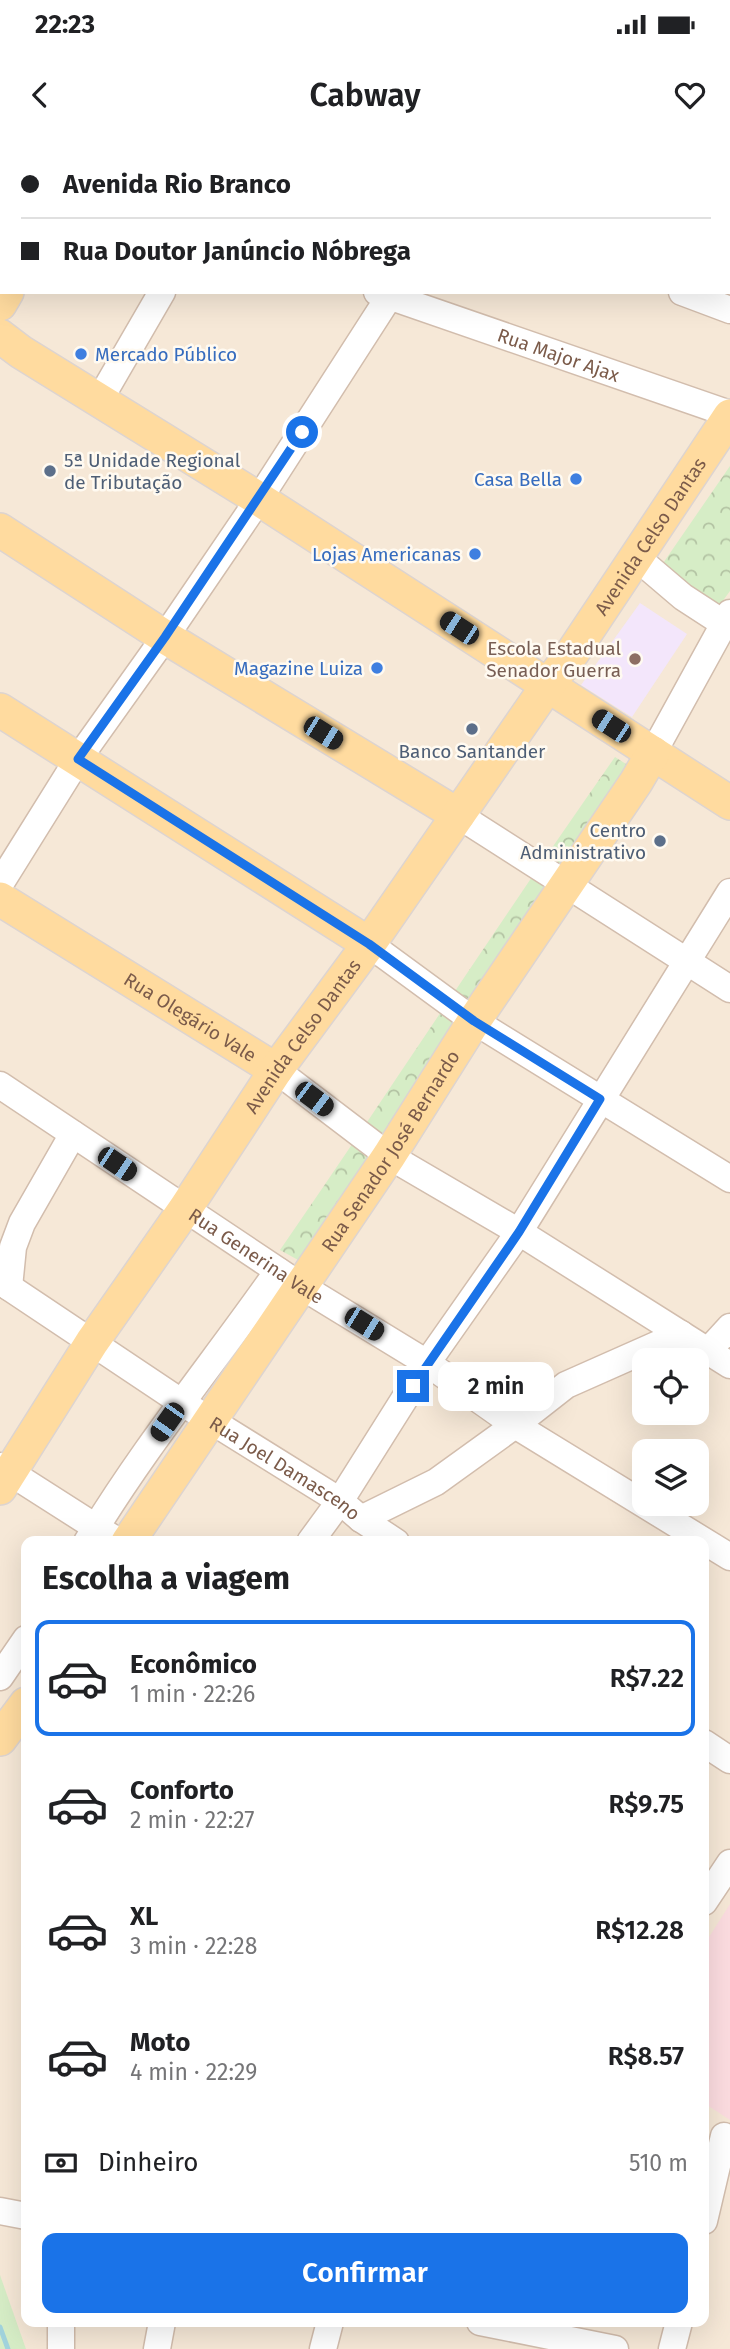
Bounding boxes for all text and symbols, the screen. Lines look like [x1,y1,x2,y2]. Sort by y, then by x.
text: 22:23 [35,9,95,40]
icon: back [21,76,59,114]
text: Cabway [309,76,421,114]
icon: heart [671,76,709,114]
text: Avenida Rio Branco [63,169,291,200]
text: Rua Doutor Janúncio Nóbrega [63,236,411,267]
street label: Rua Major Ajax [494,323,623,387]
place label: Mercado Público [95,343,237,366]
marker: Mercado Público [73,346,89,362]
route start [286,416,318,448]
place label: 5ª Unidade Regional de Tributação [64,449,241,494]
street label: Avenida Celso Dantas [589,453,711,619]
marker: 5ª Unidade Regional de Tributação [42,463,58,479]
place label: Casa Bella [474,468,562,491]
marker: Casa Bella [568,471,584,487]
place label: Lojas Americanas [312,543,461,566]
marker: Lojas Americanas [467,546,483,562]
car [436,608,483,648]
place label: Escola Estadual Senador Guerra [486,637,621,682]
marker: Escola Estadual Senador Guerra [627,651,643,667]
place label: Magazine Luiza [234,657,363,680]
marker: Magazine Luiza [369,660,385,676]
car [588,706,635,746]
car [300,713,347,753]
marker: Banco Santander [464,721,480,737]
place label: Banco Santander [399,740,546,763]
place label: Centro Administrativo [520,819,646,864]
marker: Centro Administrativo [652,833,668,849]
street label: Avenida Celso Dantas [239,954,366,1117]
street label: Rua Olegário Vale [120,967,261,1067]
street label: Rua Senador José Bernardo [316,1046,464,1256]
car [291,1078,338,1120]
car [94,1144,141,1184]
street label: Rua Generina Vale [185,1203,328,1309]
car [341,1304,388,1344]
map controls [632,1348,709,1516]
button: locate [632,1348,709,1425]
callout: 2 min [438,1362,553,1410]
route end [397,1370,429,1402]
text: 2 min [468,1372,524,1400]
car [147,1399,188,1445]
street label: Rua Joel Damasceno [205,1411,365,1525]
button: layers [632,1439,709,1516]
text: Escolha a viagem [42,1559,290,1597]
icon: car [46,1647,109,1710]
text: Econômico [130,1649,257,1680]
text: R$7.22 [610,1663,684,1694]
text: 1 min · 22:26 [130,1680,255,1708]
icon: car [46,1773,109,1836]
text: Conforto [130,1775,234,1806]
text: R$9.75 [609,1789,684,1820]
text: 2 min · 22:27 [130,1806,255,1834]
icon: car [46,1899,109,1962]
text: XL [130,1901,158,1932]
text: R$12.28 [595,1915,684,1946]
text: 3 min · 22:28 [130,1932,257,1960]
icon: car [46,2025,109,2088]
text: Moto [130,2027,190,2058]
text: R$8.57 [608,2041,684,2072]
text: 4 min · 22:29 [130,2058,257,2086]
icon: cash [42,2144,80,2182]
text: Dinheiro [98,2147,199,2178]
text: 510 m [629,2149,688,2177]
button: Confirmar [42,2233,688,2313]

